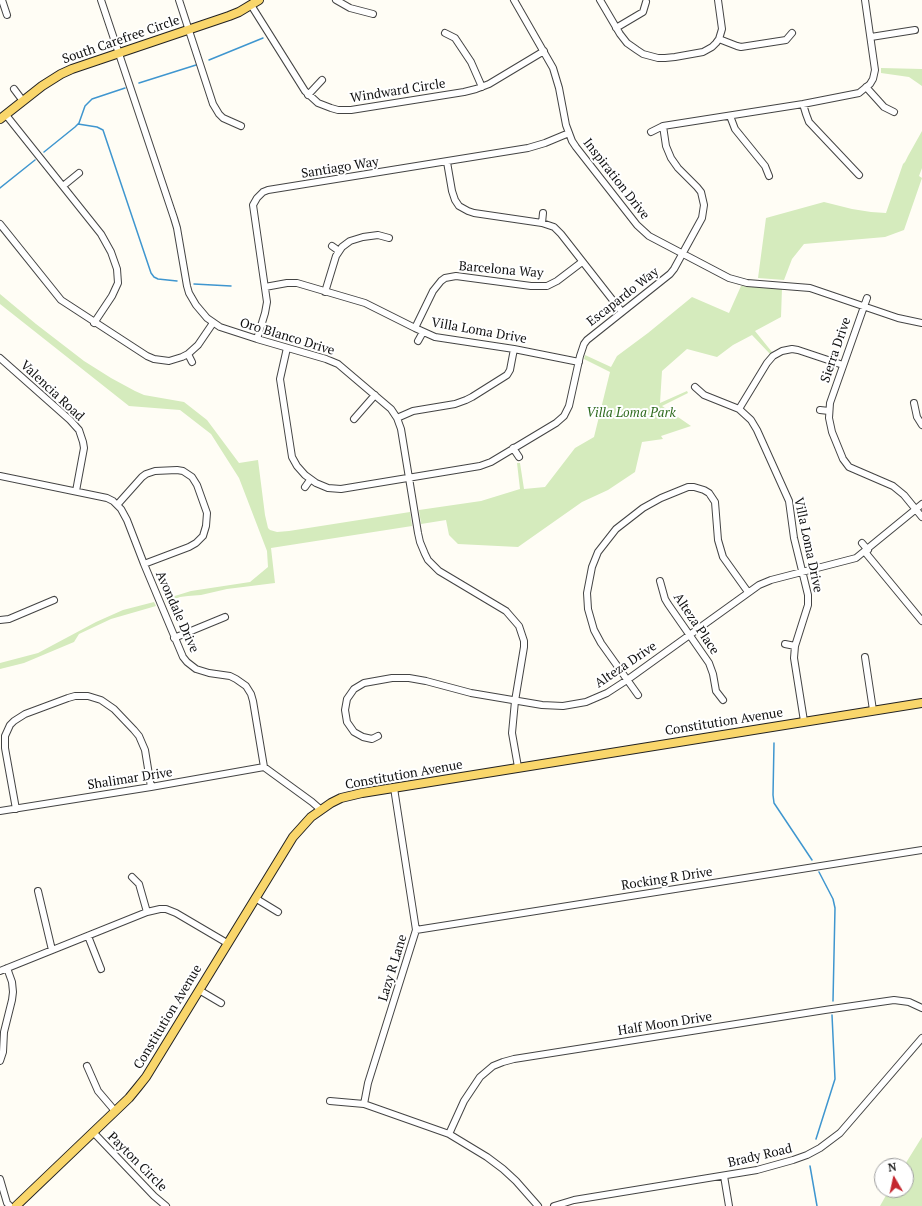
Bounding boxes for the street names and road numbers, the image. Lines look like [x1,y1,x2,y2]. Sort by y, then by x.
street label: South Carefree Circle [60,13,182,67]
street label: Windward Circle [349,76,447,106]
street label: Inspiration Drive [580,135,652,223]
street label: Santiago Way [300,154,380,182]
street label: Barcelona Way [458,259,544,281]
street label: Escapardo Way [584,264,662,330]
street label: Oro Blanco Drive [238,315,336,359]
street label: Villa Loma Drive [430,315,528,347]
street label: Sierra Drive [818,315,854,385]
street label: Valencia Road [17,358,87,424]
street label: Villa Loma Drive [790,496,826,594]
street label: Avondale Drive [152,569,202,655]
street label: Alteza Place [670,590,722,658]
street label: Alteza Drive [592,639,660,691]
street label: Constitution Avenue [664,705,784,739]
street label: Constitution Avenue [344,757,464,793]
street label: Shalimar Drive [86,765,174,793]
street label: Rocking R Drive [620,864,714,894]
street label: Lazy R Lane [375,933,411,1003]
street label: Constitution Avenue [131,962,205,1072]
street label: Half Moon Drive [617,1009,713,1039]
street label: Payton Circle [104,1129,170,1195]
street label: Brady Road [726,1141,794,1171]

